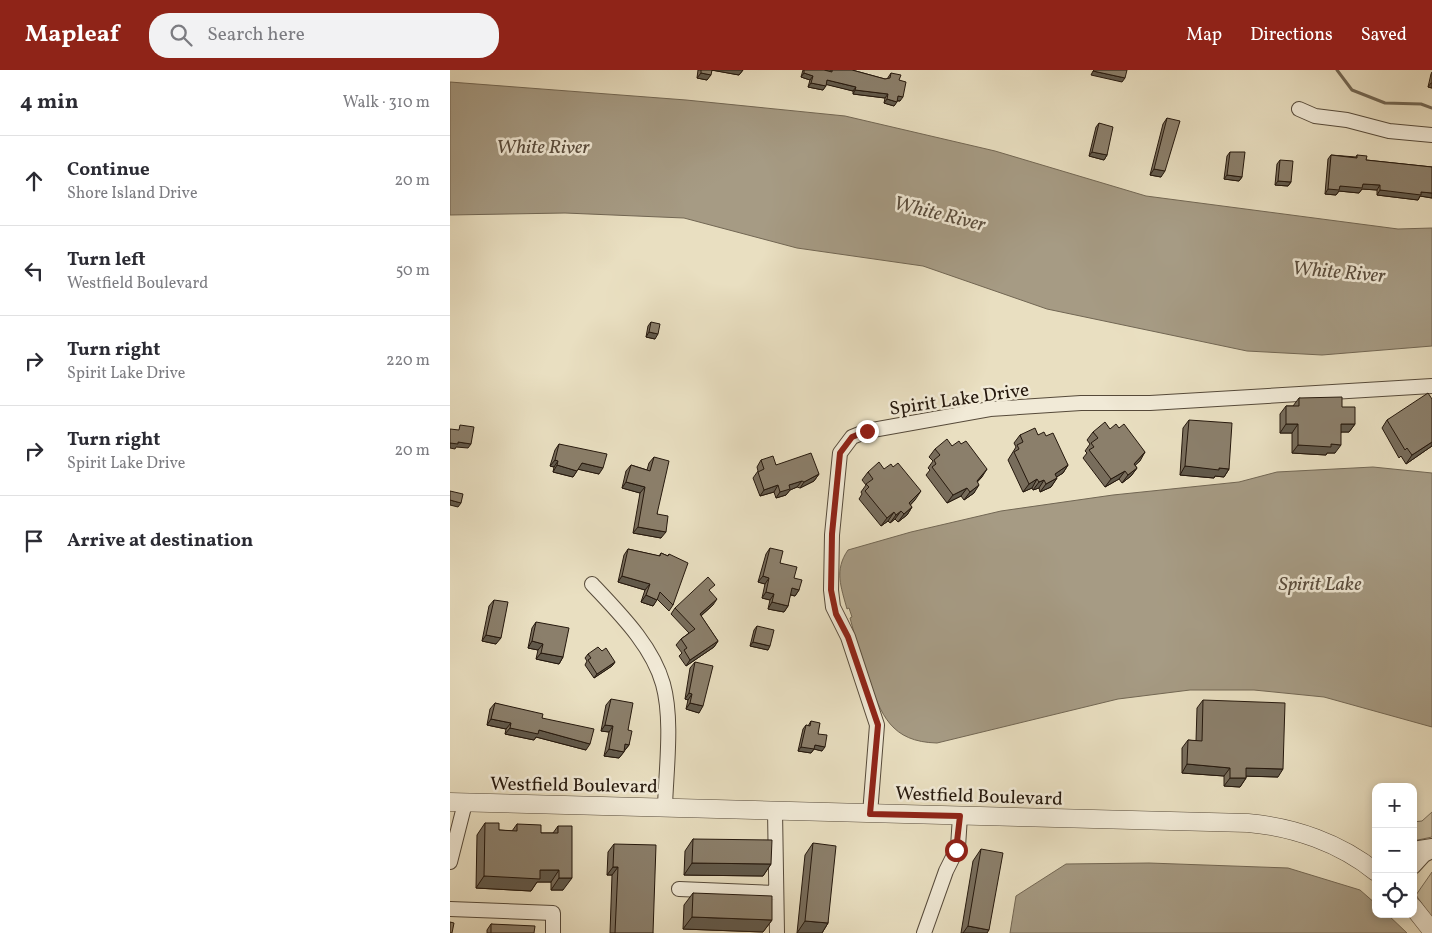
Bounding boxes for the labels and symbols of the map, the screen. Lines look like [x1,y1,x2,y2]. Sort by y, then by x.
water label: White River [496,134,590,162]
water label: White River [891,190,989,240]
water label: White River [1291,255,1387,291]
street label: Spirit Lake Drive [888,377,1031,423]
route end [856,420,879,443]
water label: Spirit Lake [1279,571,1362,599]
street label: Westfield Boulevard [490,772,658,800]
street label: Westfield Boulevard [895,781,1063,813]
route start [945,839,968,862]

